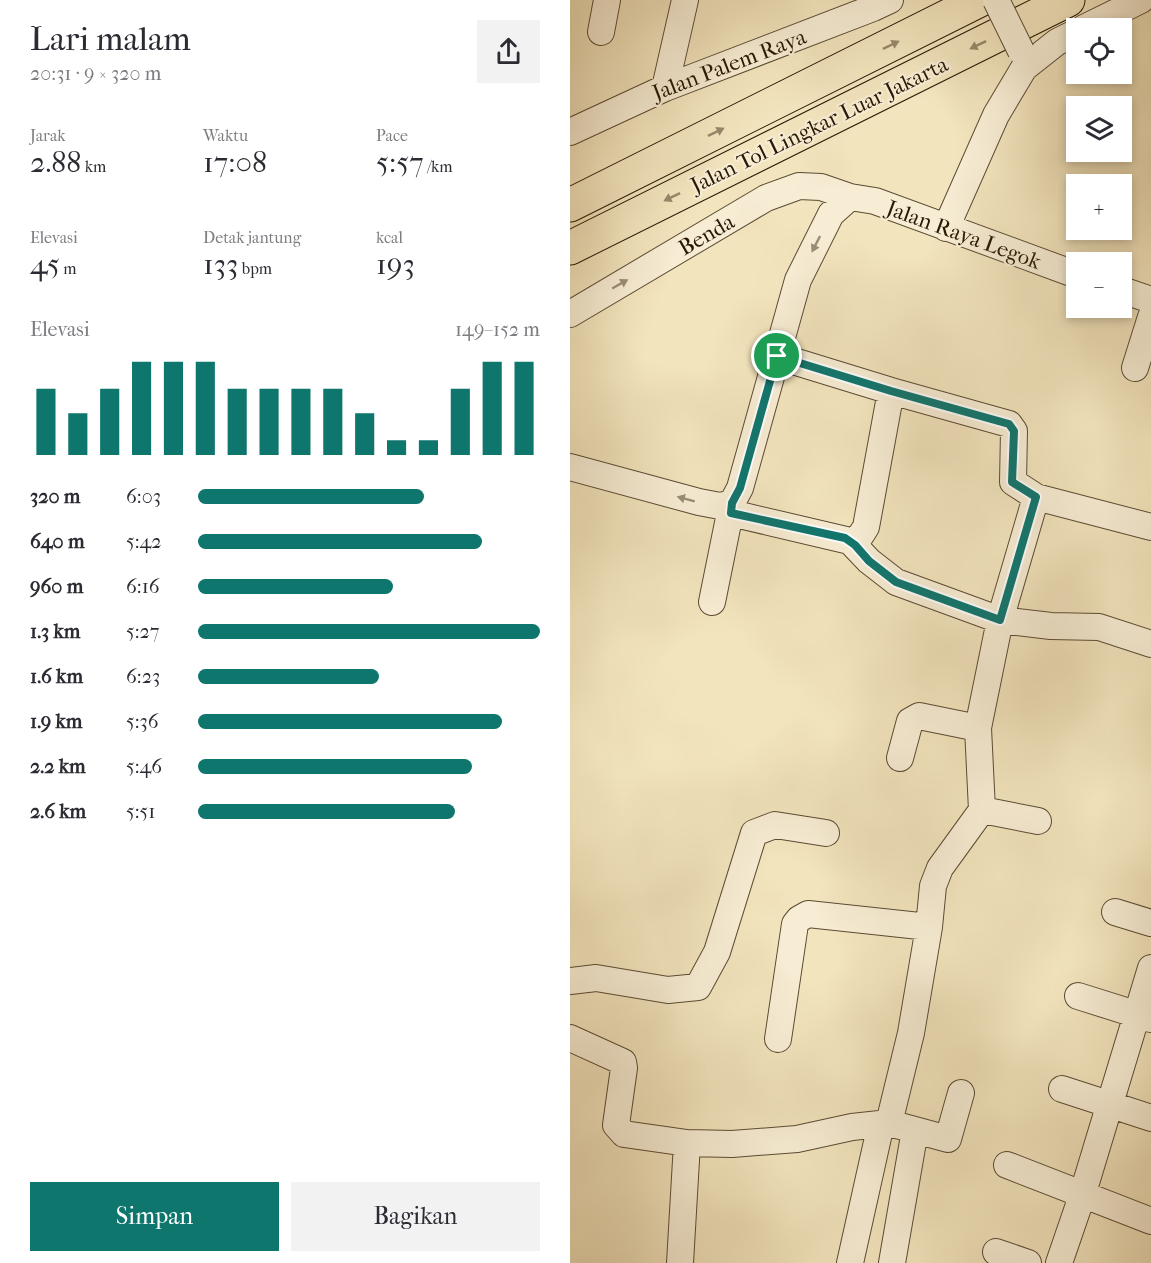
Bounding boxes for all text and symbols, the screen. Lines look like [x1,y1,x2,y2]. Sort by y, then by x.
map controls [1066,18,1132,318]
button: locate [1066,18,1132,84]
text: Lari malam [30,20,191,59]
button: share [477,20,540,83]
street label: Jalan Palem Raya [647,23,811,107]
one-way arrow [882,40,899,49]
one-way arrow [970,40,987,49]
street label: Jalan Tol Lingkar Luar Jakarta [685,51,953,199]
text: 20:31 · 9 × 320 m [30,62,161,85]
button: layers [1066,96,1132,162]
text: Jarak [30,126,66,145]
text: Waktu [203,126,248,145]
text: Pace [376,126,408,145]
one-way arrow [708,127,725,136]
text: 2.88 [30,145,81,180]
text: 17:08 [203,145,267,180]
text: 5:57 [376,145,424,180]
text: km [81,157,106,176]
text: /km [424,157,453,176]
button: + [1066,174,1132,240]
one-way arrow [663,192,680,202]
street label: Jalan Raya Legok [881,194,1045,275]
street label: Benda [674,208,740,261]
text: Elevasi [30,228,78,247]
text: Detak jantung [203,228,301,247]
text: kcal [376,228,403,247]
one-way arrow [812,235,821,252]
text: 45 [30,247,60,282]
text: 133 [203,247,238,282]
text: 193 [376,247,415,282]
button: − [1066,252,1132,318]
text: m [60,259,77,278]
text: bpm [238,259,272,278]
one-way arrow [612,279,629,289]
text: Elevasi [30,318,90,341]
text: 149–152 m [455,318,540,341]
pin [751,330,802,381]
icon: arrive [760,339,793,372]
text: 320 m [30,485,80,508]
text: 6:03 [126,485,161,508]
one-way arrow [677,493,695,503]
text: 640 m [30,530,85,553]
text: 5:42 [126,530,162,553]
text: 960 m [30,575,83,598]
text: 6:16 [126,575,160,598]
text: 1.3 km [30,620,80,643]
text: 5:27 [126,620,159,643]
text: 1.6 km [30,665,83,688]
text: 6:23 [126,665,160,688]
text: 1.9 km [30,710,82,733]
text: 5:36 [126,710,159,733]
text: 2.2 km [30,755,86,778]
text: 5:46 [126,755,162,778]
text: 2.6 km [30,800,86,823]
text: 5:51 [126,800,155,823]
button: Simpan [30,1182,279,1251]
button: Bagikan [291,1182,540,1251]

